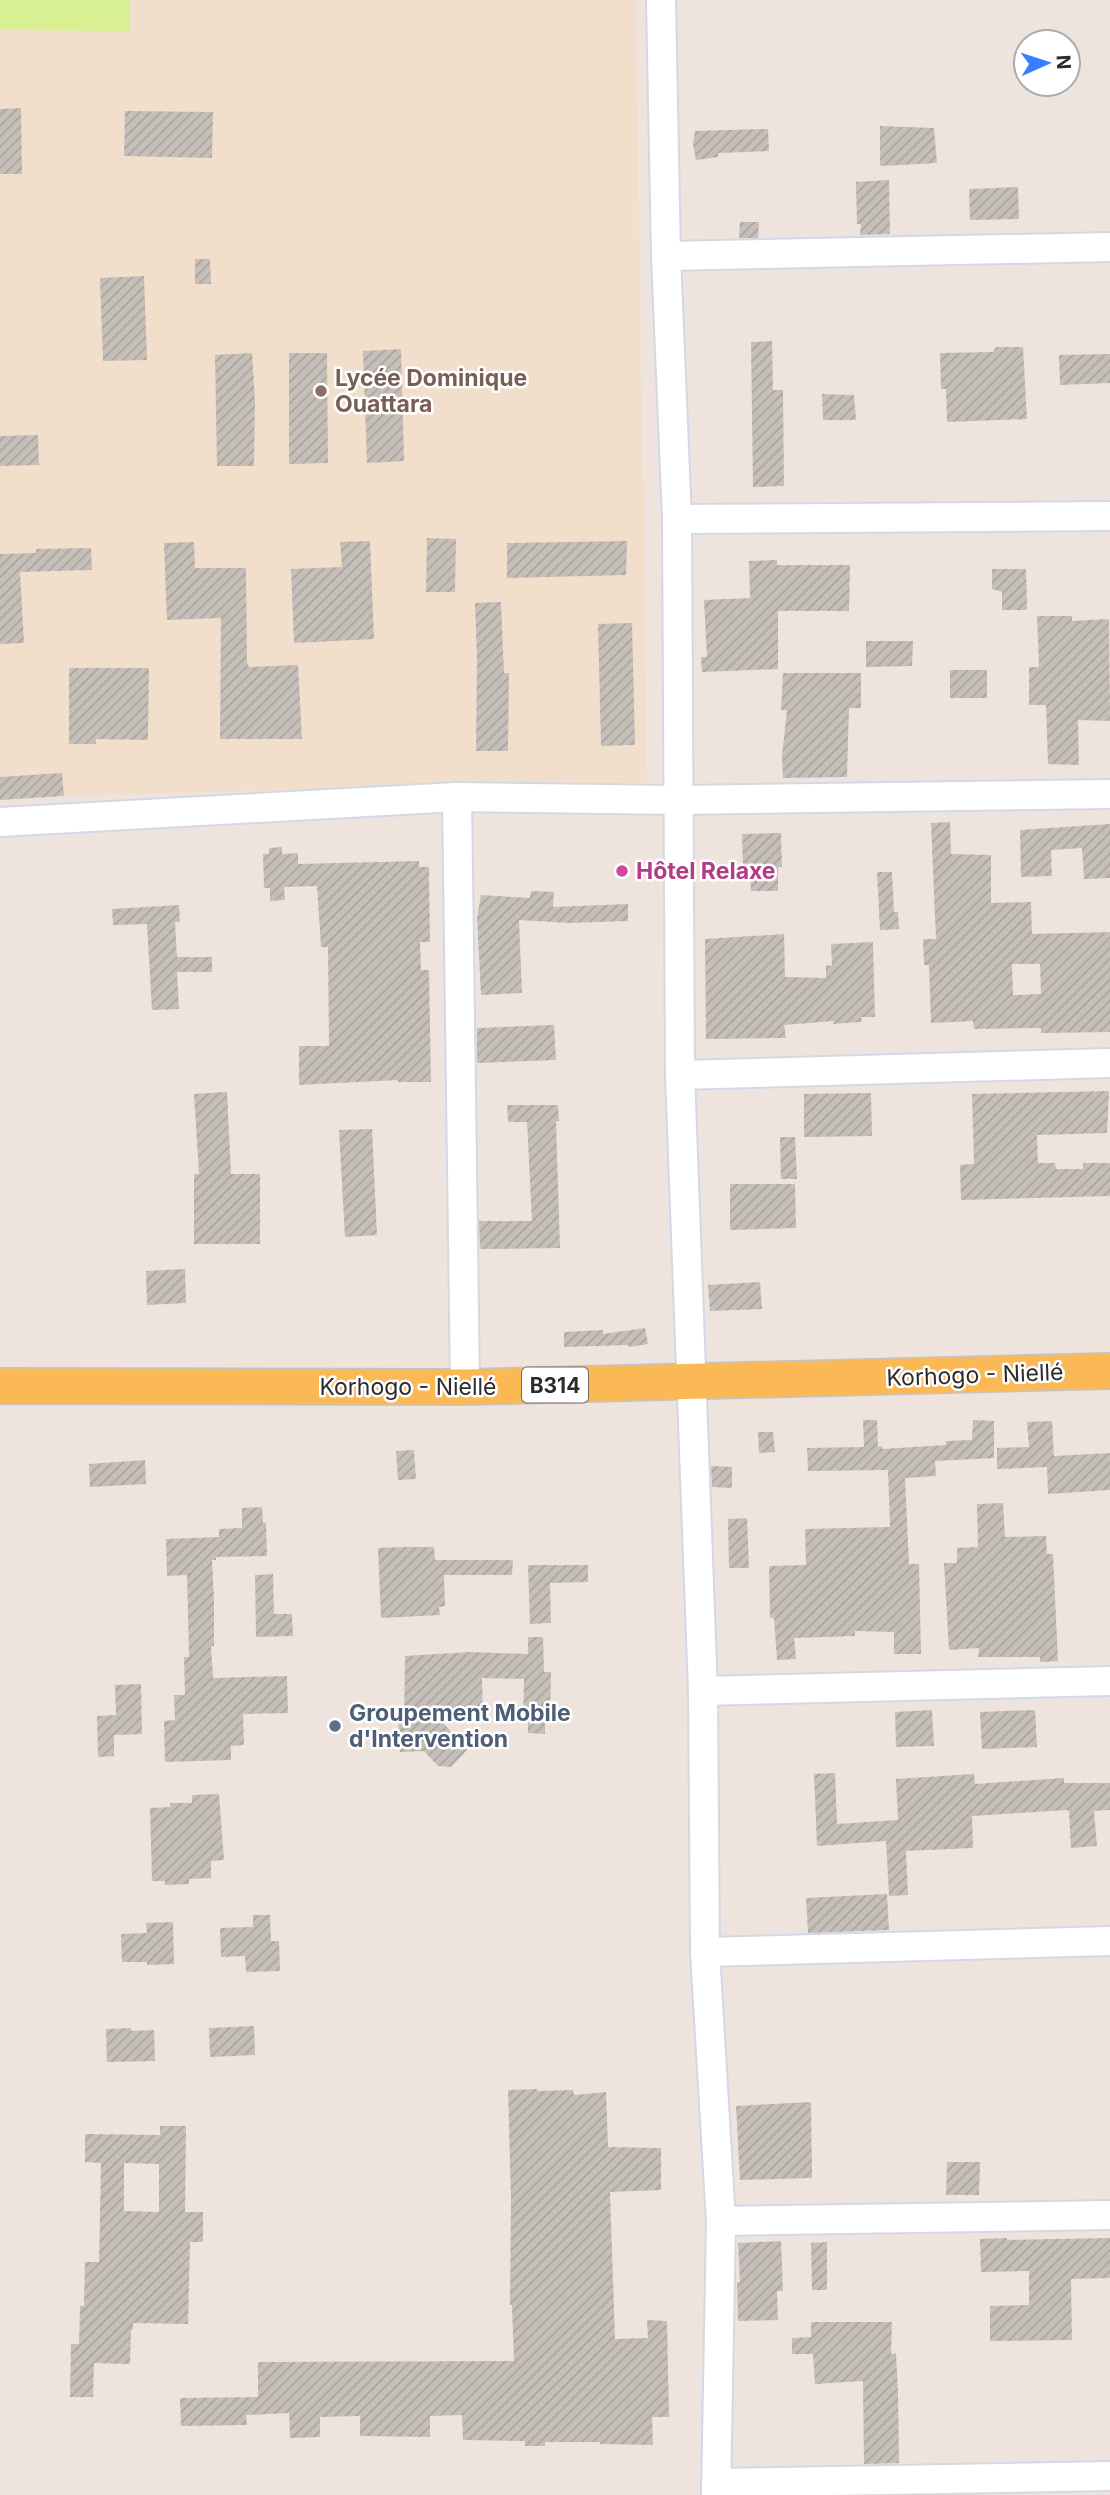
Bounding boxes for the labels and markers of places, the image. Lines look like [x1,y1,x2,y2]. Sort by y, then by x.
place label: Lycée Dominique Ouattara [335,364,527,418]
marker: Lycée Dominique Ouattara [313,383,329,399]
place label: Hôtel Relaxe [636,857,776,885]
marker: Hôtel Relaxe [614,863,630,879]
place label: Groupement Mobile d'Intervention [349,1699,571,1753]
marker: Groupement Mobile d'Intervention [327,1718,343,1734]

